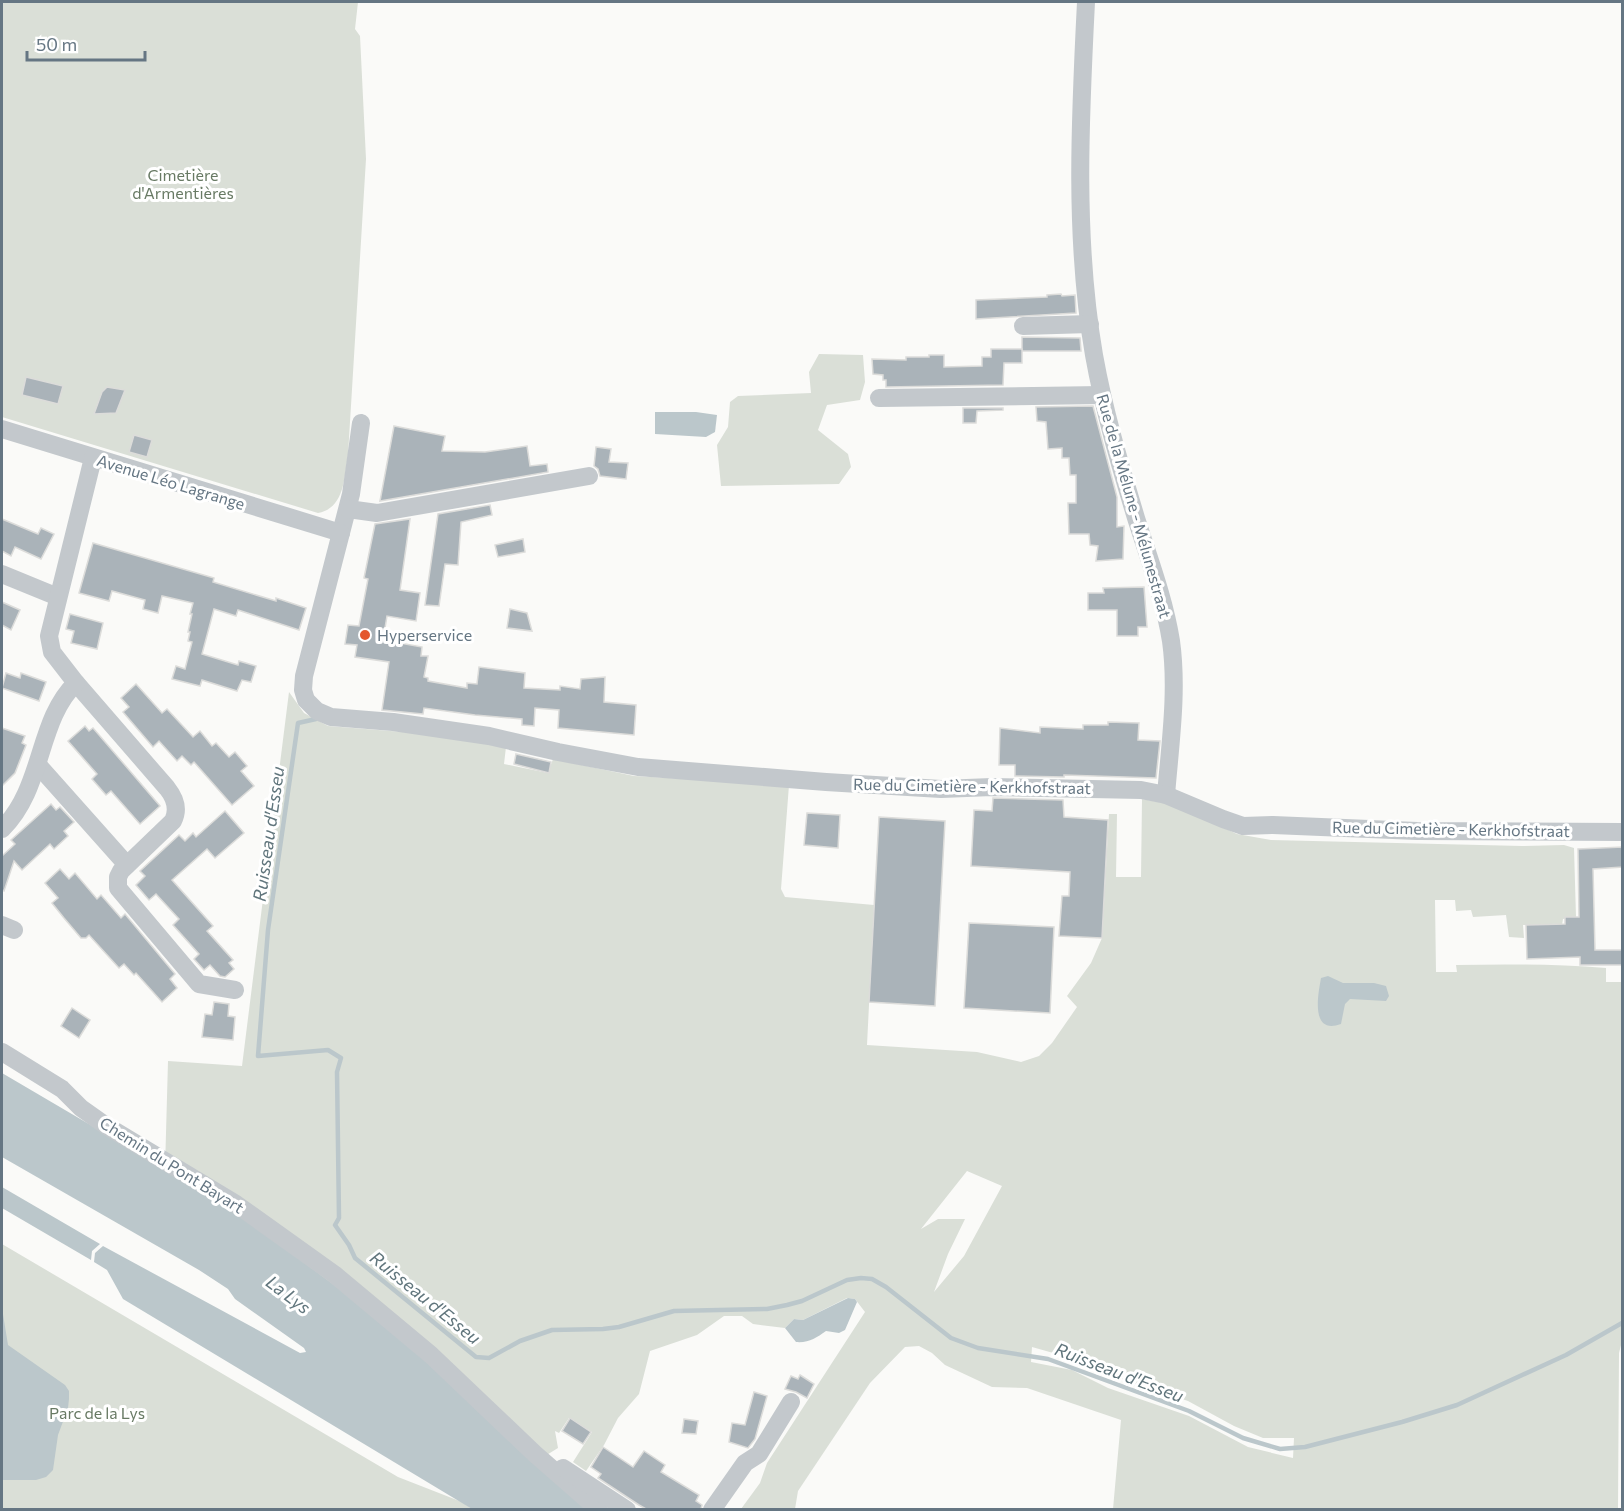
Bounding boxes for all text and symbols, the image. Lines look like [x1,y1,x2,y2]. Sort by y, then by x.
scale bar [27,24,146,62]
text: 50 m [36,33,77,55]
park label: Cimetière d'Armentières [132,165,234,202]
street label: Rue de la Mélune - Mélunestraat [1093,392,1176,620]
street label: Avenue Léo Lagrange [95,450,247,513]
place label: Hyperservice [377,625,472,644]
marker: Hyperservice [358,628,372,642]
water label: Ruisseau d'Esseu [248,765,288,903]
street label: Rue du Cimetière - Kerkhofstraat [853,774,1092,797]
street label: Rue du Cimetière - Kerkhofstraat [1332,817,1571,840]
street label: Chemin du Pont Bayart [97,1112,248,1217]
water label: Ruisseau d'Esseu [366,1246,485,1349]
water label: La Lys [262,1270,315,1318]
water label: Ruisseau d'Esseu [1052,1337,1187,1407]
park label: Parc de la Lys [49,1403,145,1422]

